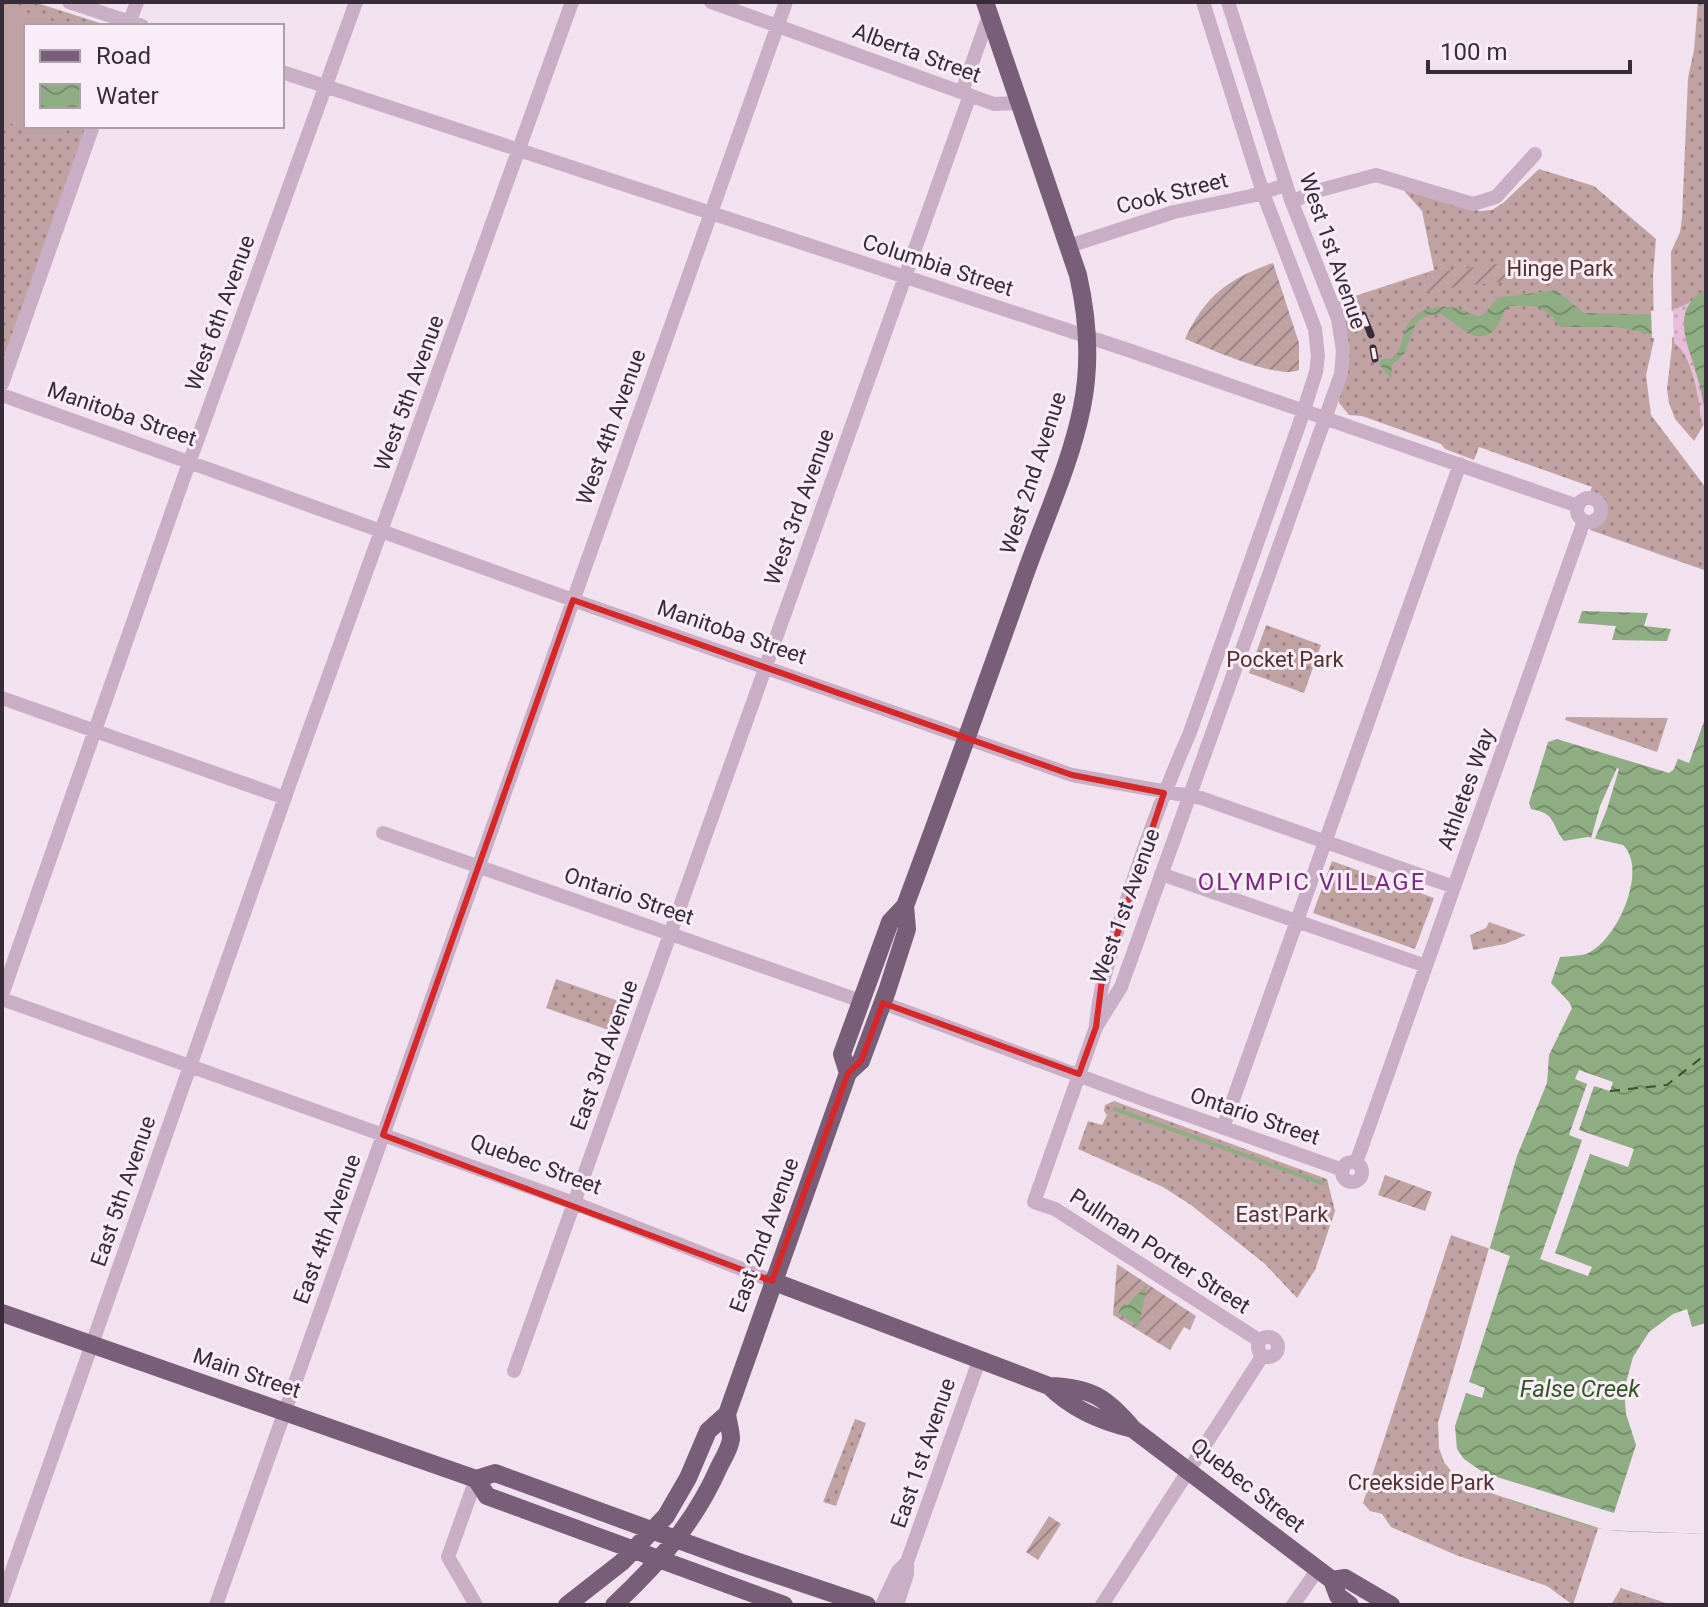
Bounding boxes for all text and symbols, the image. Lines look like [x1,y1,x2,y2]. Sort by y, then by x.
street label: Alberta Street [850,18,984,88]
legend [24,24,284,128]
scale bar [1428,24,1630,74]
text: 100 m [1440,38,1507,66]
text: Road [96,42,151,70]
text: Water [96,82,159,110]
street label: Cook Street [1114,167,1230,219]
street label: West 1st Avenue [1295,170,1371,332]
street label: Columbia Street [860,229,1016,301]
street label: West 6th Avenue [180,232,260,394]
park label: Hinge Park [1506,256,1614,281]
street label: West 5th Avenue [369,312,449,474]
street label: West 4th Avenue [571,346,651,508]
street label: Manitoba Street [44,377,200,451]
street label: West 2nd Avenue [995,389,1071,557]
street label: West 3rd Avenue [759,426,839,588]
street label: Manitoba Street [654,595,810,669]
park label: Pocket Park [1226,647,1345,672]
street label: Athletes Way [1432,724,1500,853]
street label: West 1st Avenue [1085,825,1165,987]
street label: Ontario Street [561,862,697,930]
district label: OLYMPIC VILLAGE [1198,868,1426,896]
street label: East 3rd Avenue [565,977,643,1133]
street label: Ontario Street [1187,1082,1323,1150]
street label: East 5th Avenue [86,1112,160,1270]
street label: Quebec Street [467,1129,605,1199]
street label: East 4th Avenue [288,1151,366,1307]
street label: East 2nd Avenue [724,1154,804,1316]
street label: Pullman Porter Street [1065,1183,1255,1319]
park label: East Park [1236,1202,1329,1227]
street label: Main Street [190,1343,304,1403]
street label: East 1st Avenue [886,1375,960,1531]
water label: False Creek [1520,1375,1641,1403]
street label: Quebec Street [1186,1433,1310,1537]
park label: Creekside Park [1348,1470,1495,1495]

